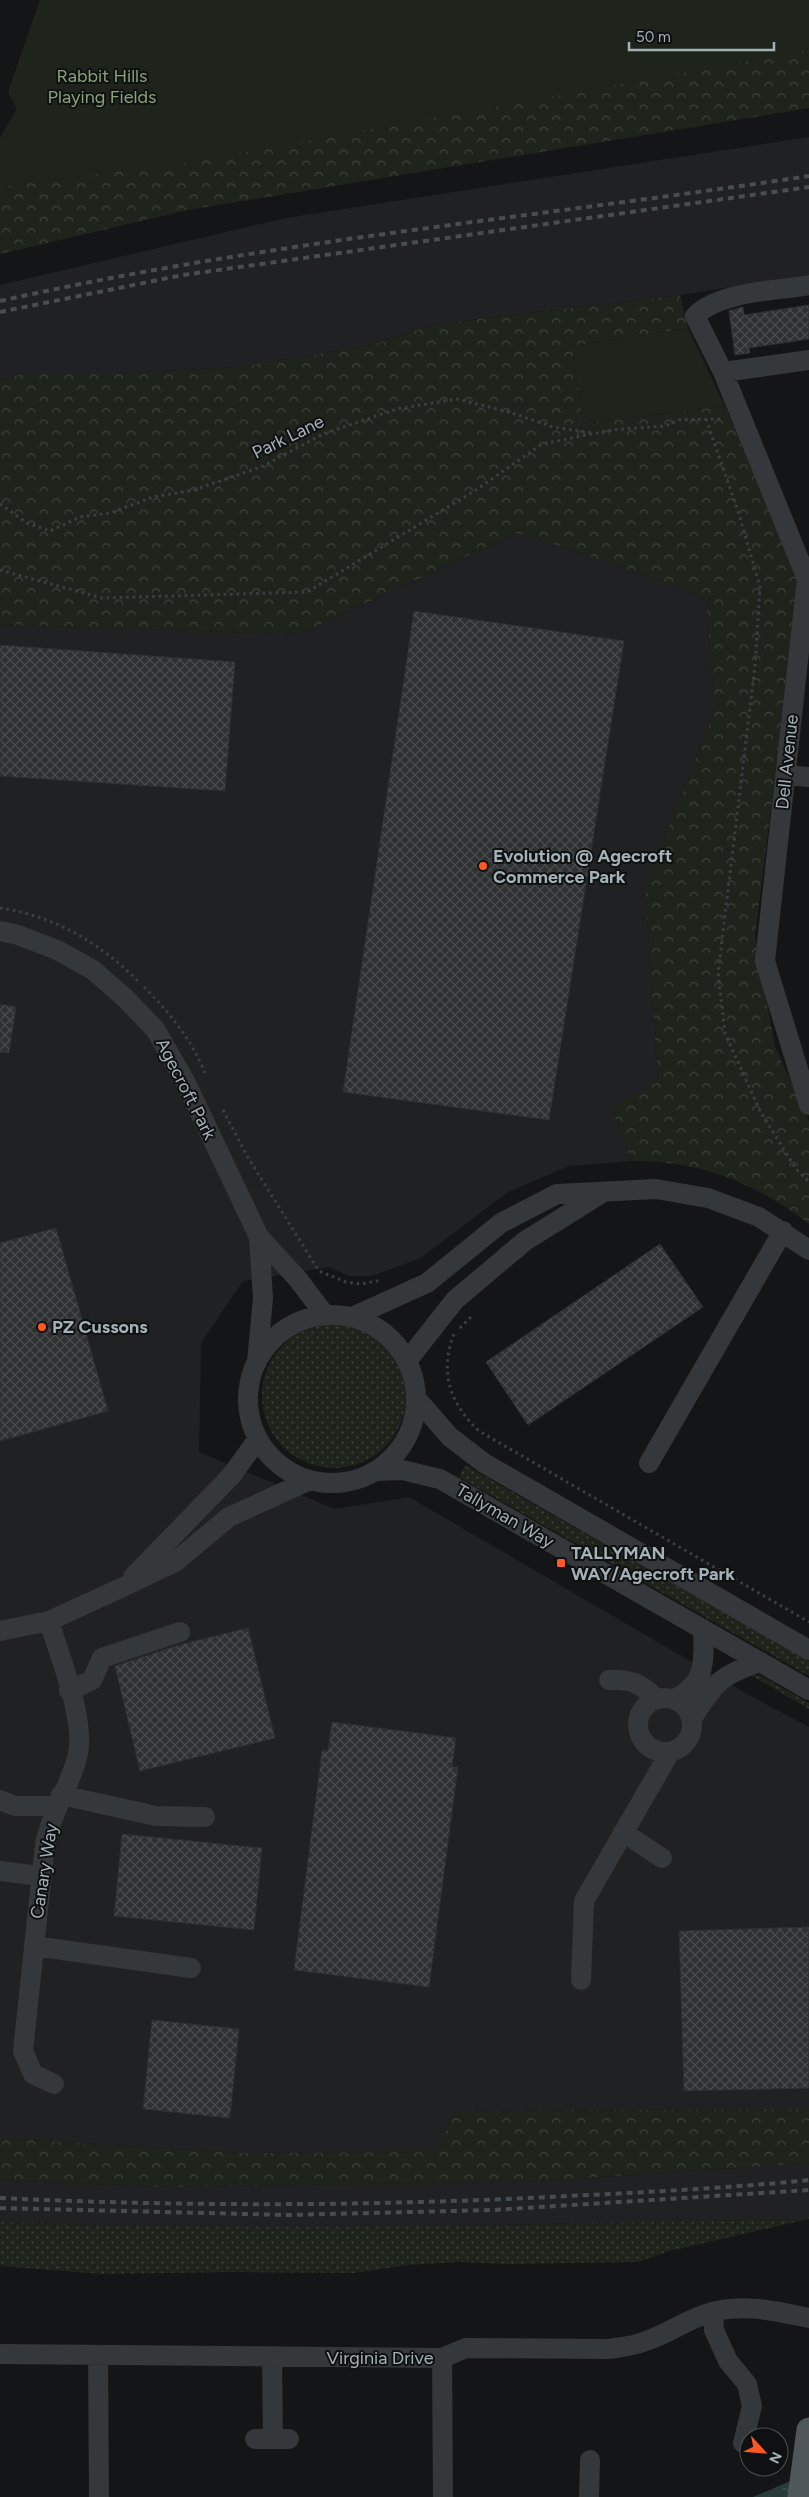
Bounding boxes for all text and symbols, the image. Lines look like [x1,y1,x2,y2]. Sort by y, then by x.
scale bar [629,20,774,52]
text: 50 m [636,28,671,46]
park label: Rabbit Hills Playing Fields [48,65,156,108]
street label: Park Lane [249,410,328,464]
street label: Dell Avenue [771,713,803,811]
place label: Evolution @ Agecroft Commerce Park [493,845,672,888]
marker: Evolution @ Agecroft Commerce Park [477,860,489,872]
street label: Agecroft Park [151,1035,221,1144]
place label: PZ Cussons [52,1316,148,1338]
marker: PZ Cussons [36,1321,48,1333]
street label: Tallyman Way [452,1479,558,1553]
place label: TALLYMAN WAY/Agecroft Park [571,1542,735,1585]
marker: TALLYMAN WAY/Agecroft Park [555,1557,567,1569]
street label: Canary Way [26,1821,62,1920]
street label: Virginia Drive [327,2347,434,2369]
north arrow [739,2427,789,2477]
text: N [765,2449,785,2466]

